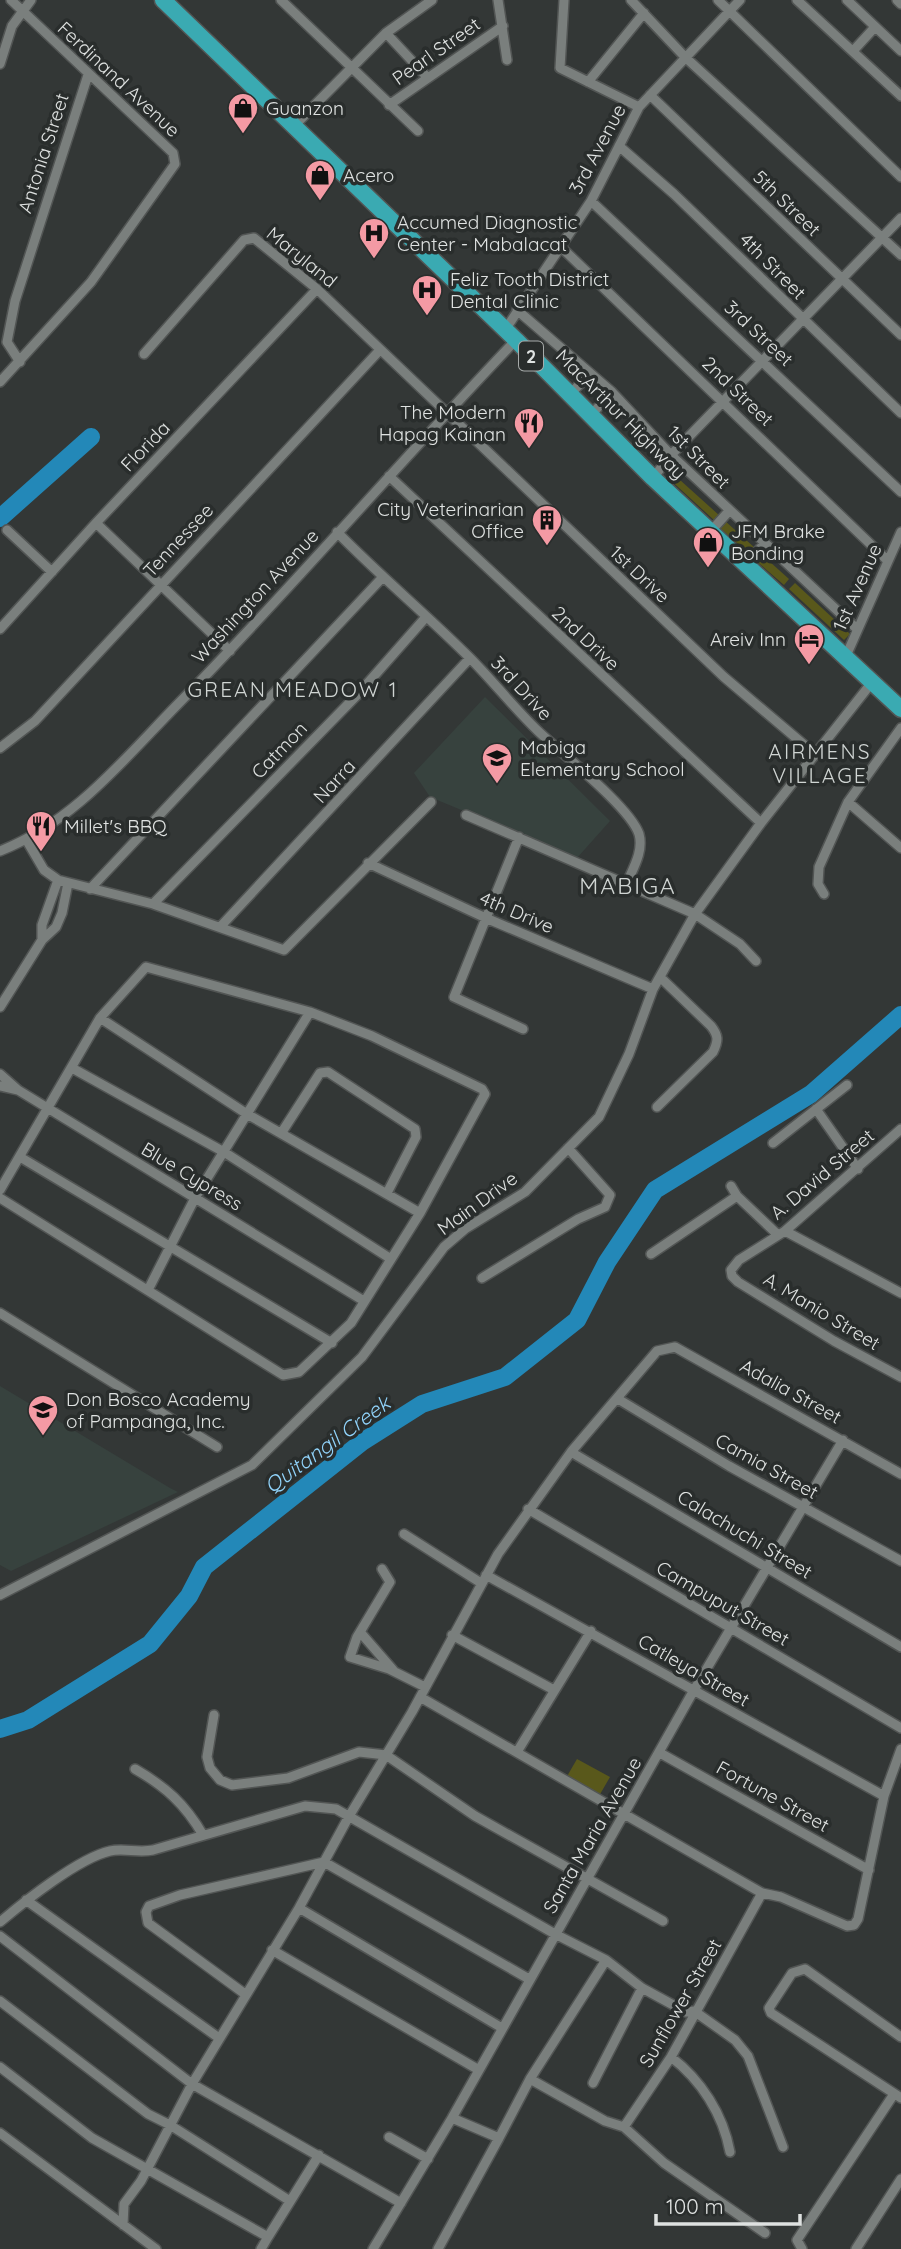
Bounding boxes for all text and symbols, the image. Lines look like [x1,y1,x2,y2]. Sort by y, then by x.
street label: Pearl Street [387,12,485,90]
street label: Ferdinand Avenue [53,16,185,142]
street label: Antonia Street [12,90,74,216]
shop icon: Guanzon [226,91,260,135]
place label: Guanzon [266,96,344,120]
street label: 3rd Avenue [563,100,631,198]
shop icon: Acero [303,158,337,202]
place label: Acero [343,163,394,187]
street label: 5th Street [748,165,826,241]
place label: Accumed Diagnostic Center - Mabalacat [397,210,578,256]
hospital icon: Accumed Diagnostic Center - Mabalacat [357,216,391,260]
street label: Maryland [262,221,342,293]
street label: 4th Street [735,228,811,304]
place label: Feliz Tooth District Dental Clinic [450,267,609,313]
hospital icon: Feliz Tooth District Dental Clinic [410,273,444,317]
street label: 3rd Street [720,295,798,371]
road number: 2 [519,342,543,370]
street label: MacArthur Highway [551,344,691,484]
street label: 2nd Street [697,351,779,431]
place label: The Modern Hapag Kainan [379,400,506,446]
restaurant icon: The Modern Hapag Kainan [512,406,546,450]
street label: Florida [115,416,175,476]
street label: 1st Street [662,420,736,494]
place label: City Veterinarian Office [377,497,524,543]
street label: Tennessee [138,498,218,582]
building icon: City Veterinarian Office [530,503,564,547]
place label: JFM Brake Bonding [731,519,825,565]
street label: Washington Avenue [186,524,324,668]
shop icon: JFM Brake Bonding [691,525,725,569]
street label: 1st Drive [605,540,675,608]
street label: 1st Avenue [827,540,887,634]
street label: 2nd Drive [547,601,625,675]
hotel icon: Areiv Inn [792,622,826,666]
place label: Areiv Inn [710,627,786,651]
street label: 3rd Drive [486,651,558,725]
district label: GREAN MEADOW 1 [188,676,398,702]
street label: Catmon [246,716,312,784]
place label: Mabiga Elementary School [520,735,685,781]
district label: AIRMENS VILLAGE [768,738,872,788]
school or university icon: Mabiga Elementary School [480,741,514,785]
street label: Narra [308,754,360,808]
restaurant icon: Millet's BBQ [24,809,58,853]
place label: Millet's BBQ [64,814,168,838]
district label: MABIGA [579,871,677,900]
street label: 4th Drive [476,886,558,938]
street label: A. David Street [765,1123,879,1225]
street label: Blue Cypress [137,1136,247,1216]
street label: Main Drive [432,1166,522,1240]
street label: A. Manio Street [759,1267,885,1355]
street label: Adalia Street [736,1353,846,1429]
place label: Don Bosco Academy of Pampanga, Inc. [66,1387,251,1433]
water label: Quitangil Creek [259,1389,396,1498]
school or university icon: Don Bosco Academy of Pampanga, Inc. [26,1393,60,1437]
street label: Camia Street [711,1428,823,1504]
street label: Calachuchi Street [673,1484,817,1584]
street label: Campuput Street [652,1555,794,1651]
street label: Catleya Street [634,1628,754,1712]
street label: Santa Maria Avenue [537,1753,647,1917]
street label: Fortune Street [712,1755,834,1837]
street label: Sunflower Street [633,1934,727,2072]
scale bar [656,2182,800,2226]
text: 100 m [666,2193,724,2219]

